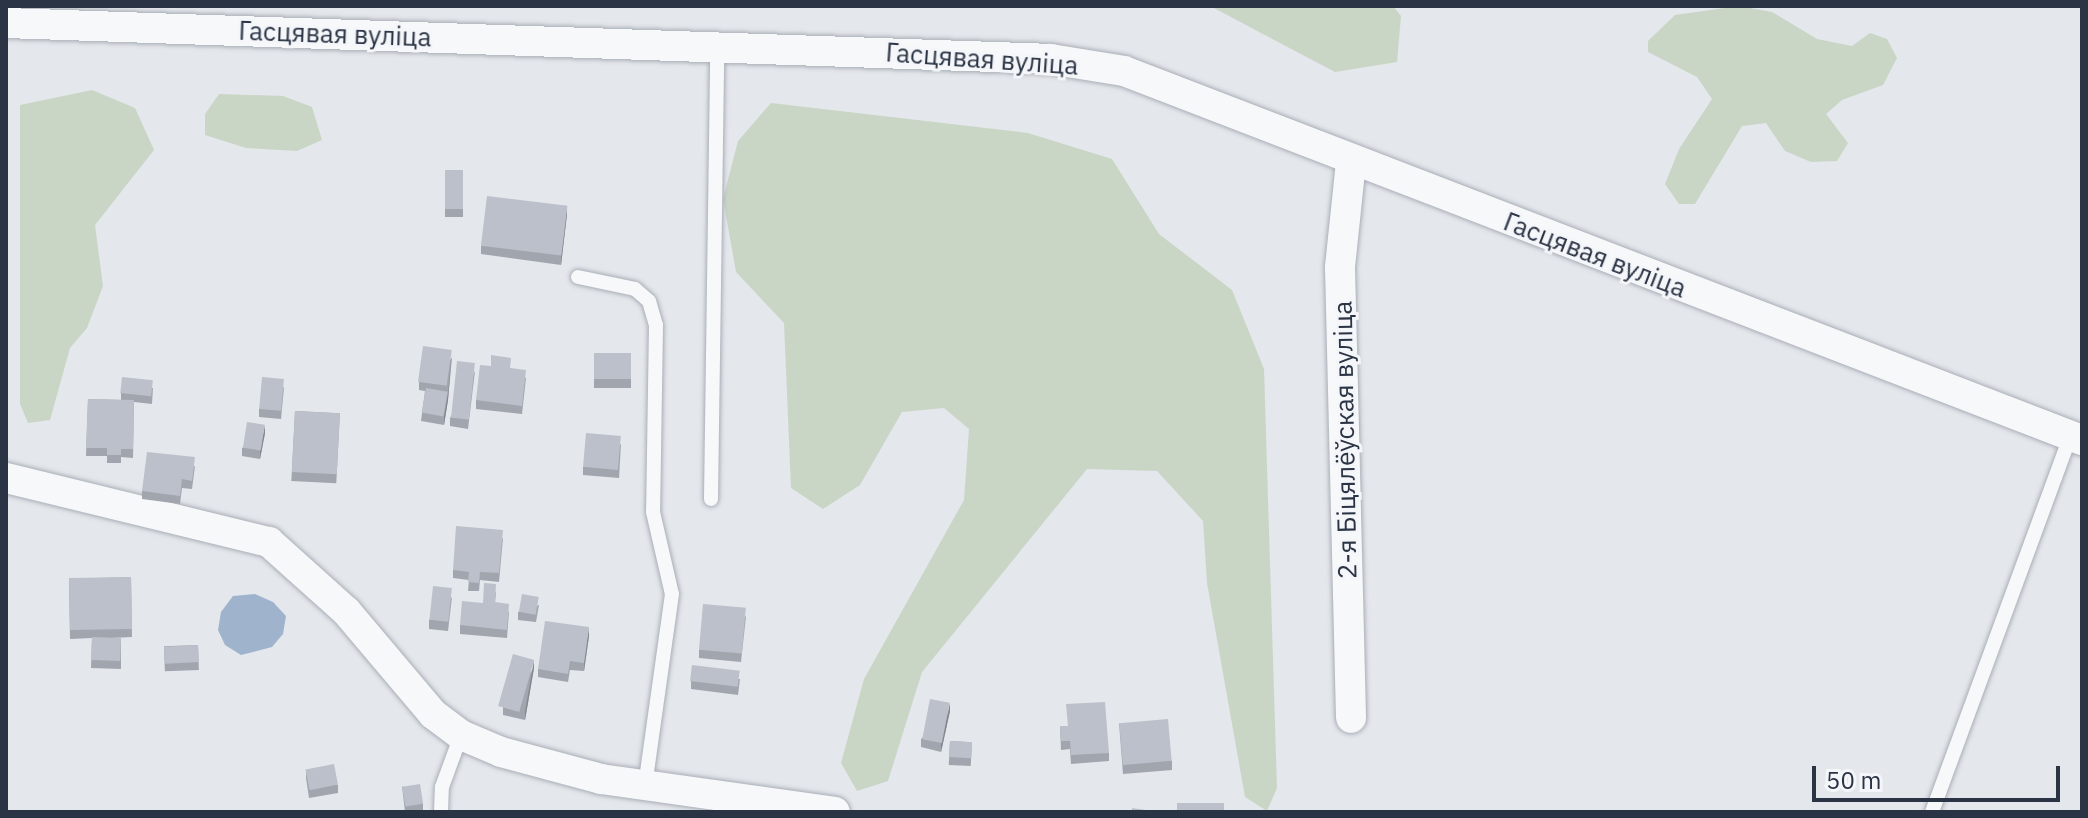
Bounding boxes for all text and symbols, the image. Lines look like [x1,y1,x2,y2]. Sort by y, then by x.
street label: Гасцявая вуліца [238,15,432,53]
street label: Гасцявая вуліца [885,37,1079,81]
street label: Гасцявая вуліца [1499,206,1691,304]
street label: 2-я Біцялёўская вуліца [1327,300,1363,580]
scale bar [1816,750,2064,800]
text: 50 m [1826,764,1881,796]

